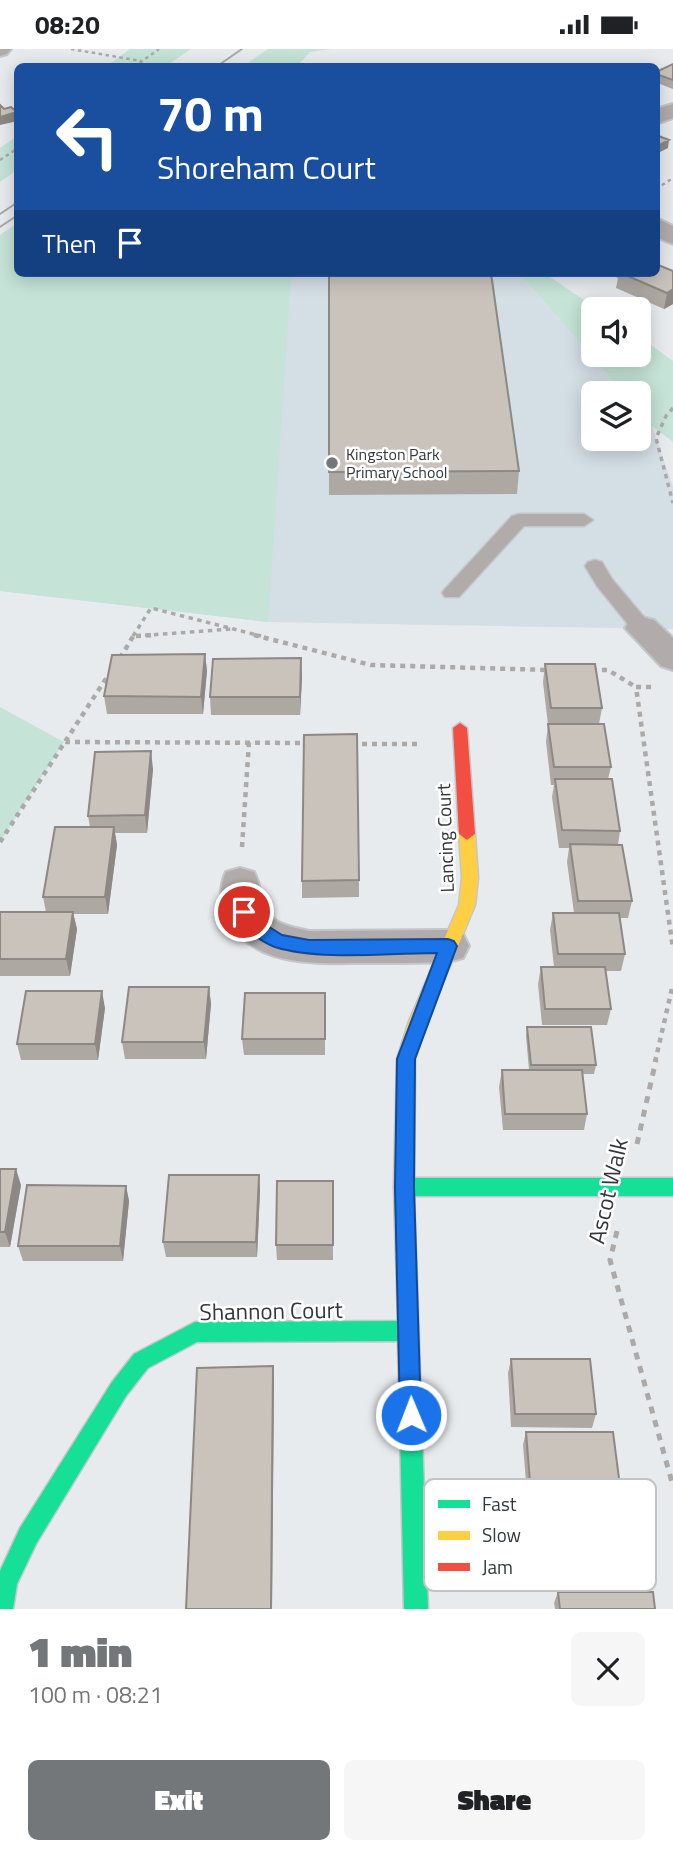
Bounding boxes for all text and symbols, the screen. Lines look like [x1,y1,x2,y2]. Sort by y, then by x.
text: 08:20 [35,5,100,44]
text: 70 m [157,75,264,150]
icon: left [42,91,133,182]
text: Shoreham Court [157,143,376,191]
text: Then [42,224,97,263]
icon: arrive [111,224,149,262]
map controls [581,297,651,451]
button: sound [581,297,651,367]
button: layers [581,381,651,451]
place label: Kingston Park Primary School [346,442,448,484]
marker: Kingston Park Primary School [324,455,340,471]
street label: Lancing Court [428,783,461,893]
pin [214,882,274,942]
icon: arrive [225,893,263,931]
street label: Ascot Walk [578,1135,637,1247]
street label: Shannon Court [199,1292,343,1329]
position arrow [374,1378,448,1452]
legend [424,1479,656,1591]
text: Fast [482,1489,517,1518]
text: Slow [482,1520,521,1549]
text: Jam [482,1552,513,1581]
text: 1 min [28,1619,132,1683]
button: close [571,1632,645,1706]
text: 100 m · 08:21 [28,1677,163,1712]
button: Exit [28,1760,330,1840]
button: Share [344,1760,645,1840]

